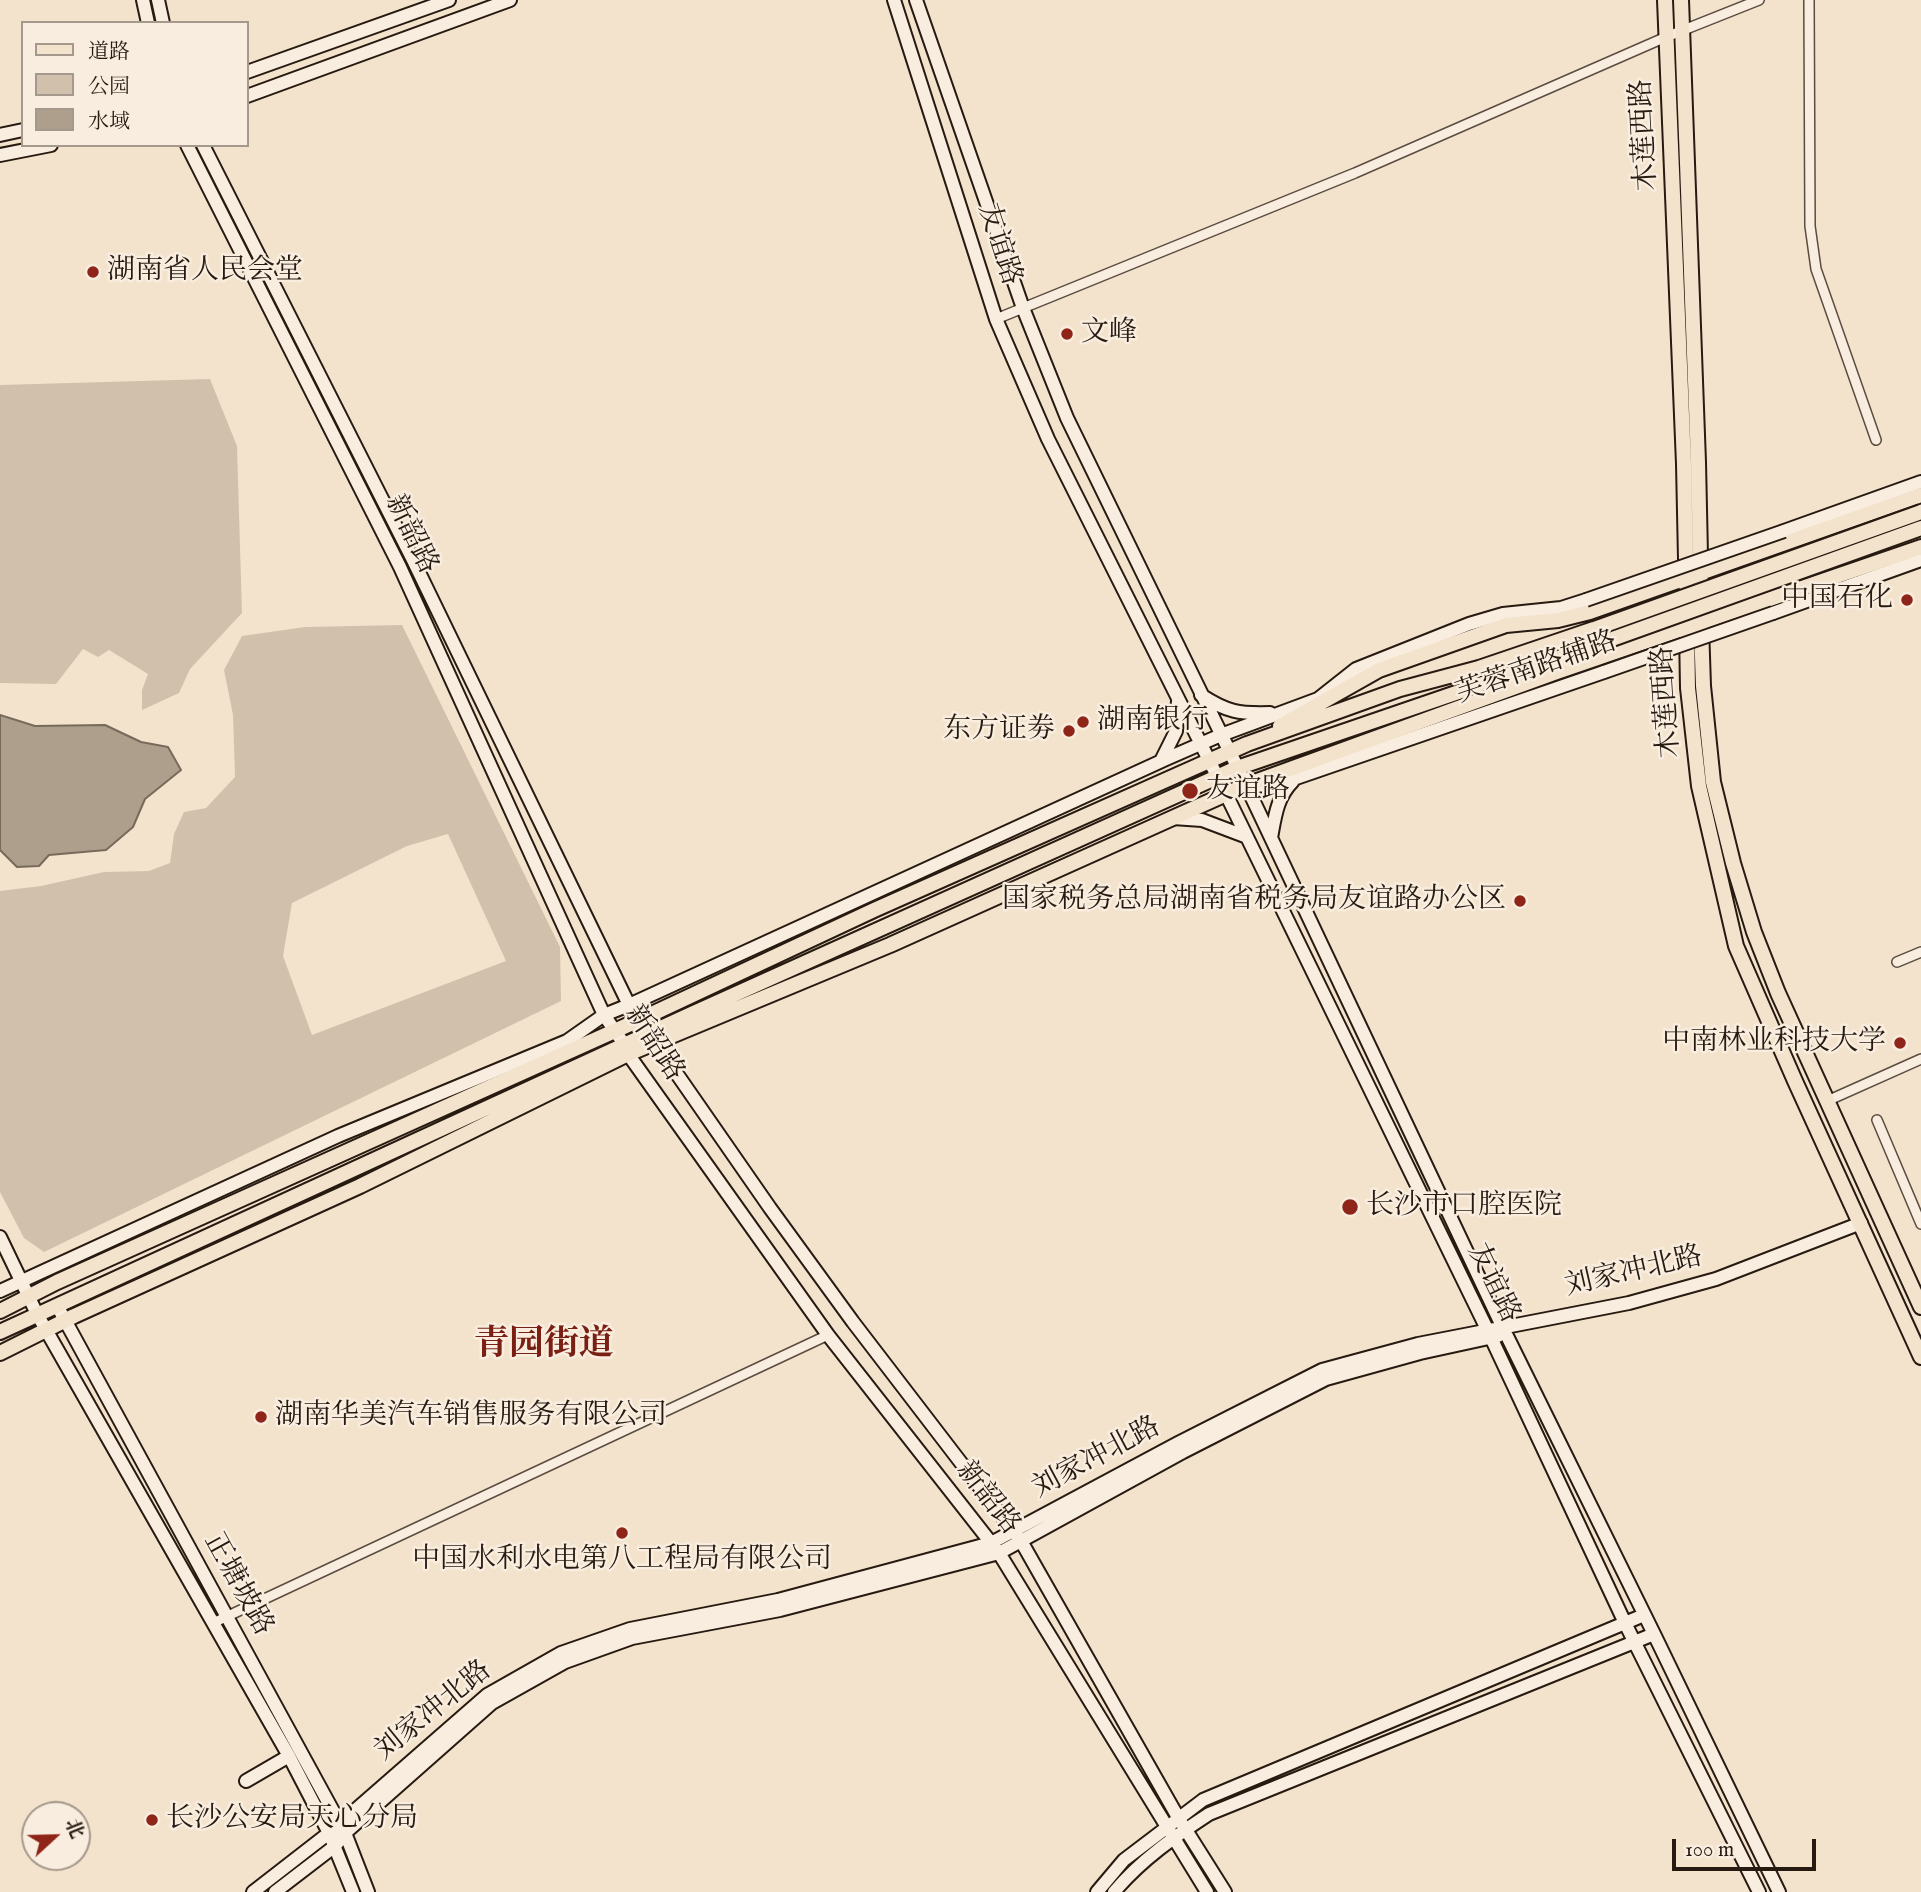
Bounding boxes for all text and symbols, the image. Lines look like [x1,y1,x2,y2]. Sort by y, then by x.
legend [21,21,248,147]
text: 道路 [88,39,130,66]
text: 公园 [88,74,130,101]
street label: 木莲西路 [1626,78,1666,192]
text: 水域 [88,109,130,136]
street label: 友谊路 [969,200,1027,290]
place label: 湖南省人民会堂 [107,255,303,289]
marker: 湖南省人民会堂 [85,264,101,280]
place label: 文峰 [1081,317,1137,351]
marker: 文峰 [1059,326,1075,342]
street label: 新韶路 [376,490,444,580]
place label: 中国石化 [1781,583,1893,617]
marker: 中国石化 [1899,592,1915,608]
street label: 芙蓉南路辅路 [1452,626,1622,712]
street label: 木莲西路 [1647,645,1689,759]
place label: 湖南银行 [1097,705,1209,739]
place label: 东方证劵 [943,714,1055,748]
marker: 湖南银行 [1075,714,1091,730]
marker: 东方证劵 [1061,723,1077,739]
place label: 友谊路 [1206,774,1290,808]
marker: 友谊路 [1180,781,1200,801]
place label: 国家税务总局湖南省税务局友谊路办公区 [1002,884,1506,918]
marker: 国家税务总局湖南省税务局友谊路办公区 [1512,893,1528,909]
street label: 新韶路 [616,1000,690,1088]
place label: 中南林业科技大学 [1662,1026,1886,1060]
marker: 中南林业科技大学 [1892,1035,1908,1051]
place label: 长沙市口腔医院 [1366,1190,1562,1224]
marker: 长沙市口腔医院 [1340,1197,1360,1217]
street label: 友谊路 [1458,1239,1526,1329]
street label: 刘家冲北路 [1562,1241,1706,1305]
district label: 青园街道 [474,1326,614,1368]
place label: 湖南华美汽车销售服务有限公司 [275,1400,667,1434]
marker: 湖南华美汽车销售服务有限公司 [253,1409,269,1425]
street label: 刘家冲北路 [1027,1411,1167,1507]
street label: 新韶路 [948,1456,1026,1542]
marker: 中国水利水电第八工程局有限公司 [614,1525,630,1541]
street label: 正塘坡路 [195,1528,279,1642]
place label: 中国水利水电第八工程局有限公司 [412,1544,832,1578]
street label: 刘家冲北路 [369,1655,499,1769]
north arrow [21,1801,91,1871]
place label: 长沙公安局天心分局 [166,1803,418,1837]
marker: 长沙公安局天心分局 [144,1812,160,1828]
text: 北 [59,1816,88,1842]
scale bar [1676,1826,1820,1870]
text: 100 m [1685,1837,1734,1864]

